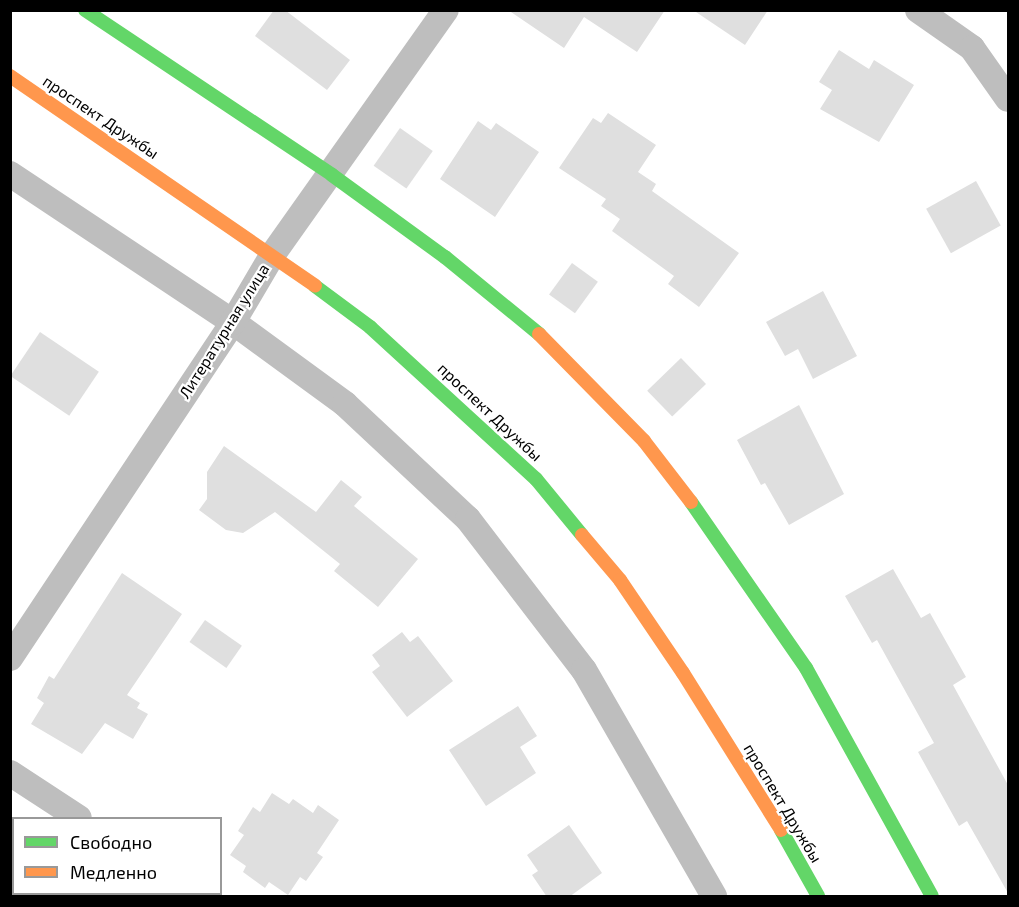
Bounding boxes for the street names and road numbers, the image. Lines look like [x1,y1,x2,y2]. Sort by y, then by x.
street label: проспект Дружбы [39,71,163,163]
street label: Литературная улица [175,260,273,402]
street label: проспект Дружбы [434,359,546,465]
street label: проспект Дружбы [740,740,826,866]

